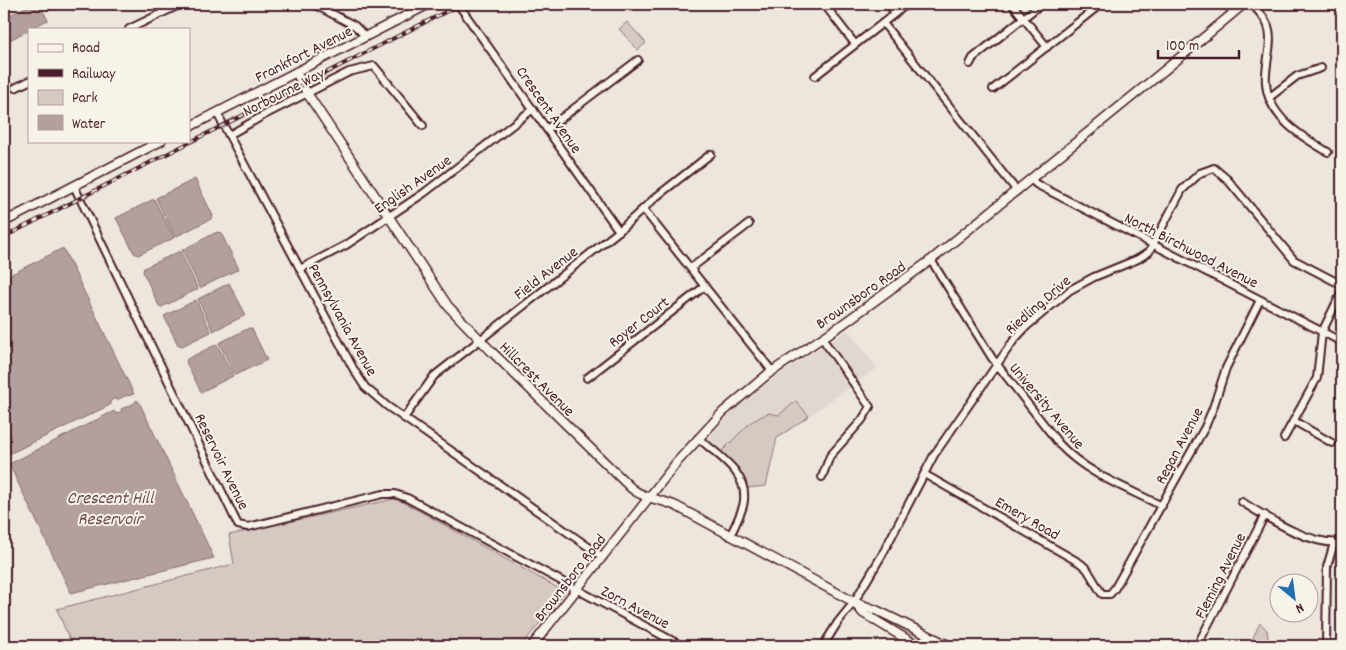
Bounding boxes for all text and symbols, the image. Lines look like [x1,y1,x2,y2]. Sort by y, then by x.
street label: Frankfort Avenue [251,21,357,90]
legend [28,28,190,142]
scale bar [1158,28,1240,60]
text: 100 m [1166,36,1199,58]
text: Road [72,38,100,60]
street label: Crescent Avenue [509,62,587,159]
street label: Norbourne Way [239,63,330,124]
text: Railway [72,64,116,86]
text: Park [72,88,98,110]
text: Water [72,114,106,136]
street label: English Avenue [370,150,457,220]
street label: North Birchwood Avenue [1120,207,1262,295]
street label: Field Avenue [510,242,584,306]
street label: Brownsboro Road [812,256,911,336]
street label: Pennsylvania Avenue [301,260,382,381]
street label: Riedling Drive [1001,271,1077,341]
street label: Royer Court [604,292,675,354]
street label: Hillcrest Avenue [493,337,579,423]
street label: University Avenue [1003,358,1089,455]
street label: Regan Avenue [1150,404,1210,489]
street label: Reservoir Avenue [187,410,254,514]
water label: Crescent Hill Reservoir [67,487,155,533]
street label: Emery Road [990,491,1063,547]
street label: Fleming Avenue [1190,529,1253,623]
street label: Brownsboro Road [529,530,613,627]
north arrow [1268,572,1318,622]
street label: Zorn Avenue [596,580,673,636]
text: N [1291,597,1307,618]

